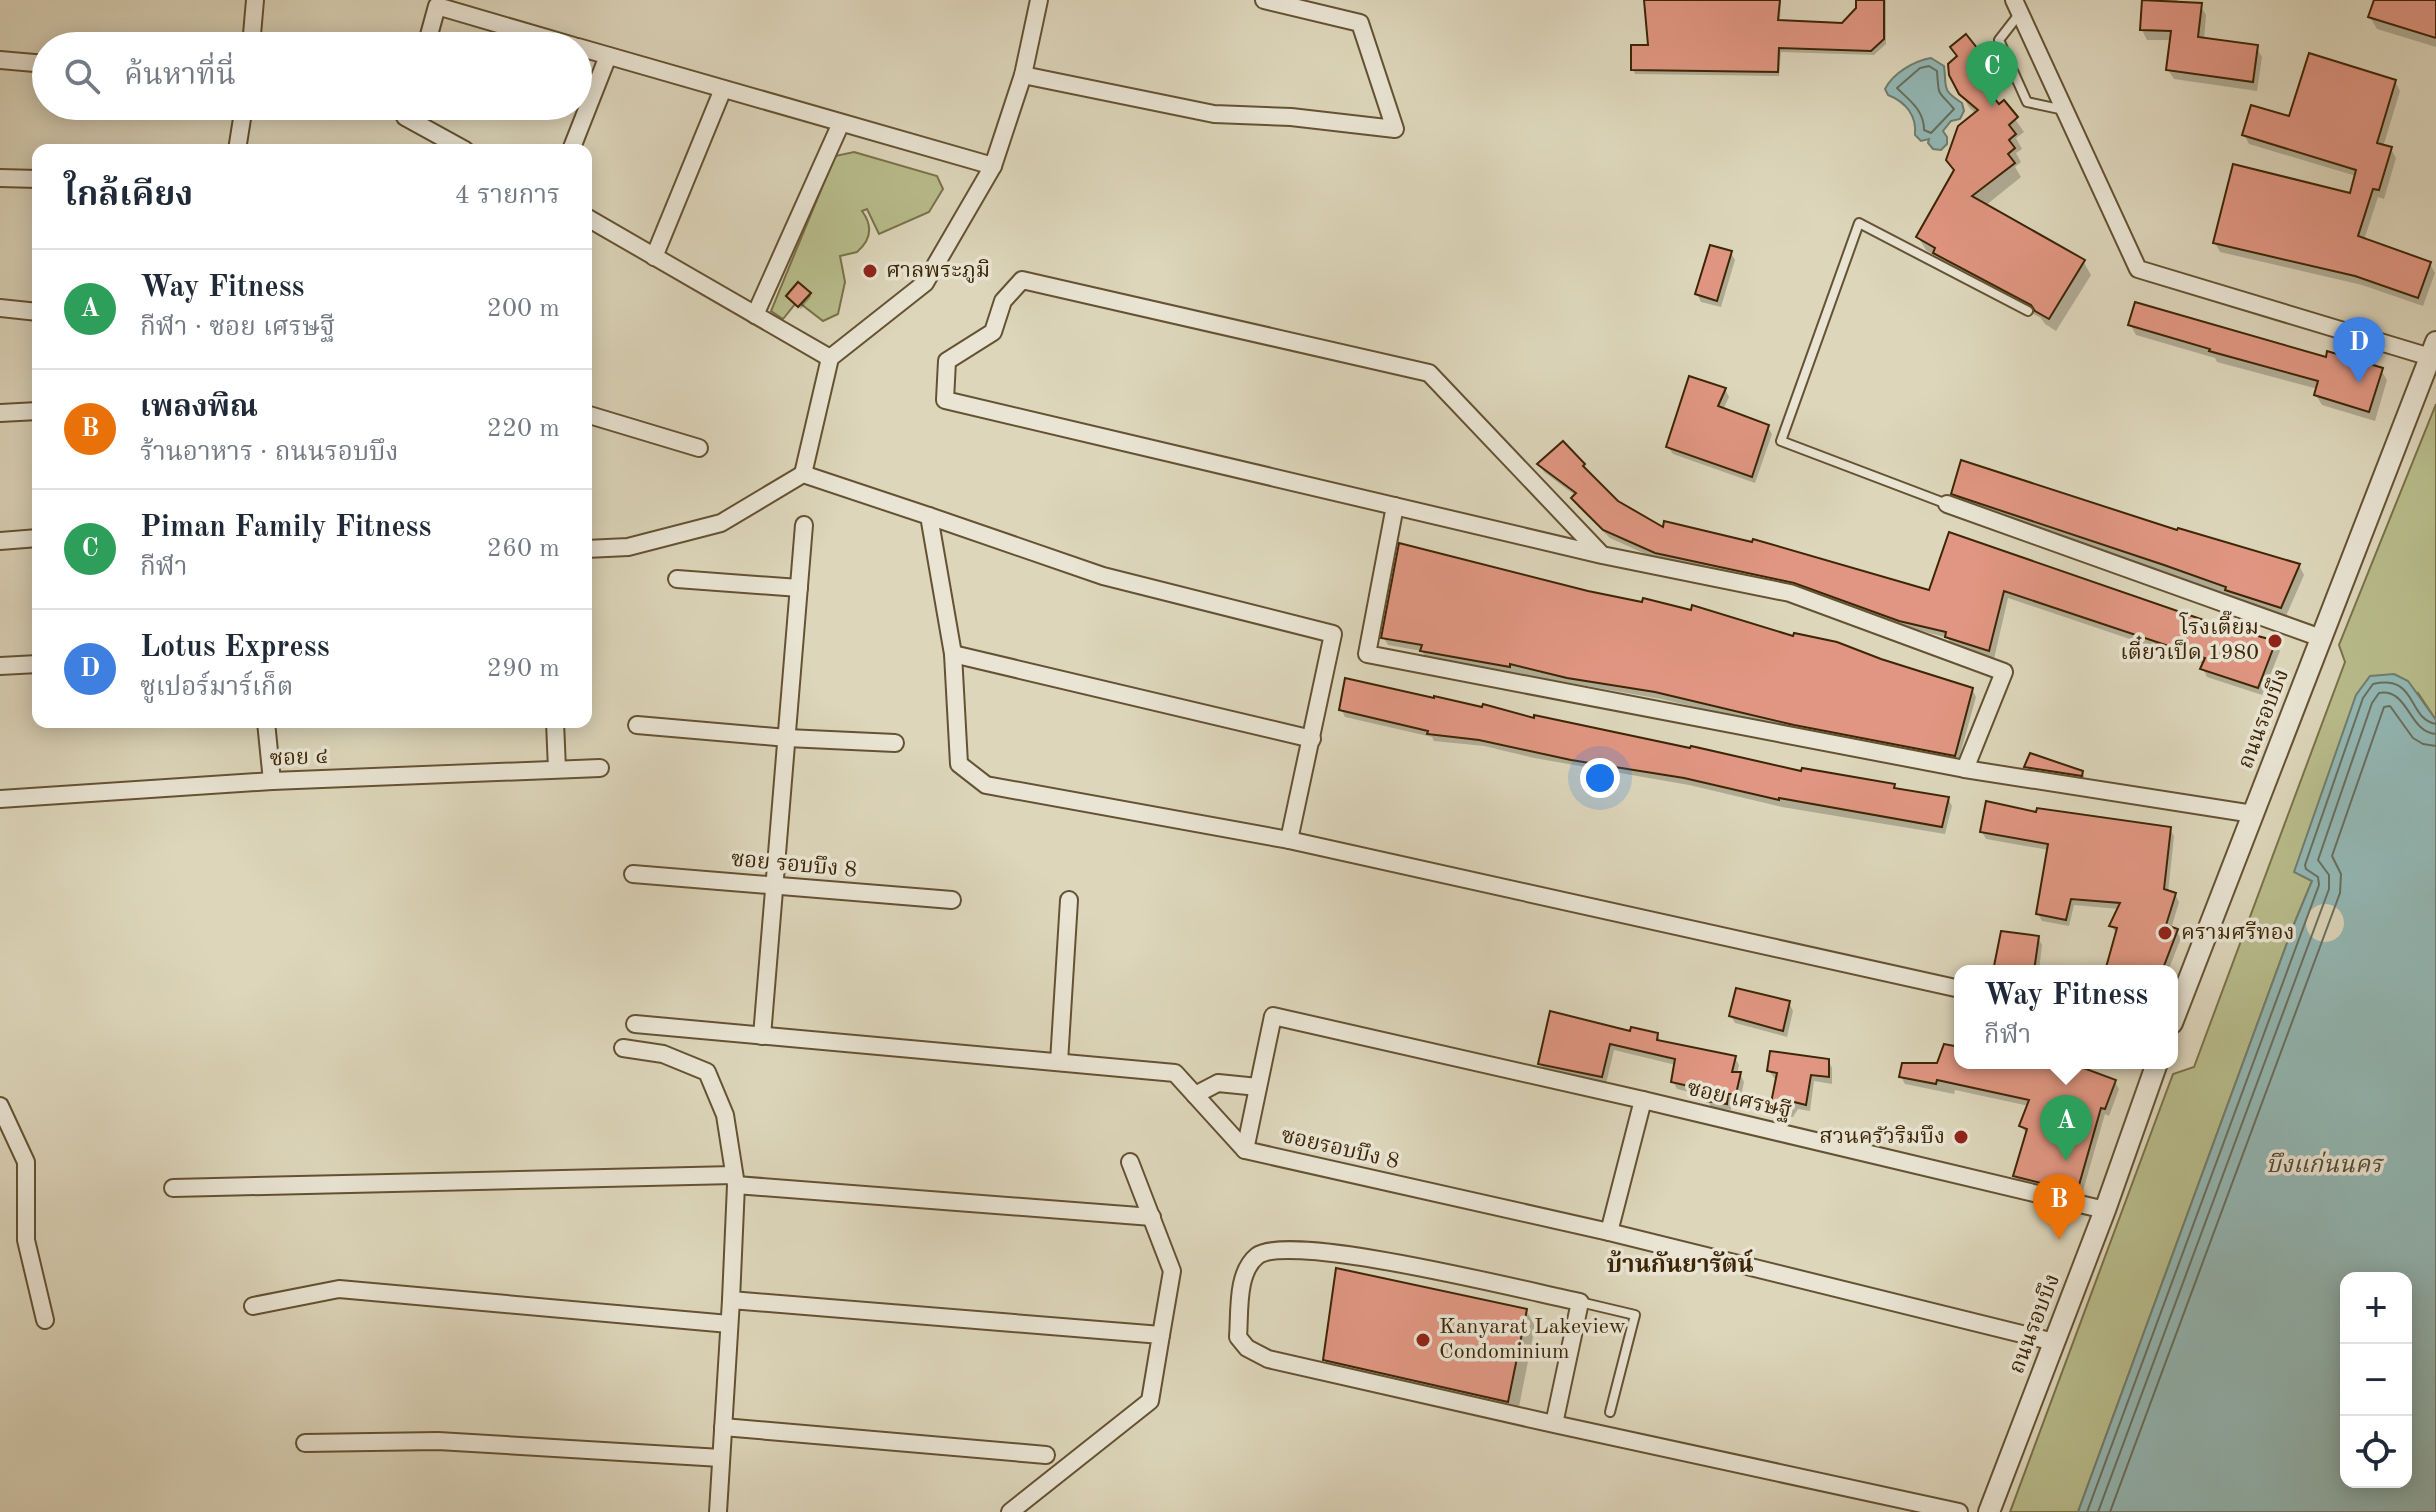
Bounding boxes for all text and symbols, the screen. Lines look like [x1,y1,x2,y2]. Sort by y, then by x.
search box [32,32,592,120]
pin: C [1966,41,2018,107]
icon: search [60,54,104,98]
text: ค้นหาที่นี่ [124,61,236,91]
text: ใกล้เคียง [64,179,193,213]
text: 4 รายการ [455,183,560,209]
place label: ศาลพระภูมิ [886,259,990,283]
marker: ศาลพระภูมิ [861,262,879,280]
text: Way Fitness [140,273,304,303]
text: A [80,296,100,322]
text: 200 m [487,296,560,322]
text: กีฬา · ซอย เศรษฐี [140,315,335,341]
pin: D [2333,317,2385,383]
text: เพลงพิณ [140,393,258,423]
text: B [81,416,99,442]
text: 220 m [487,416,560,442]
text: ร้านอาหาร · ถนนรอบบึง [140,440,398,466]
text: Piman Family Fitness [140,513,431,543]
text: C [81,536,99,562]
text: 260 m [487,536,560,562]
text: กีฬา [140,555,187,581]
place label: โรงเตี๊ยม เตี๋ยวเป็ด 1980 [2120,610,2259,664]
marker: โรงเตี๊ยม เตี๋ยวเป็ด 1980 [2266,632,2284,650]
text: Lotus Express [140,633,330,663]
text: D [80,656,100,682]
text: 290 m [487,656,560,682]
street label: ถนนรอบบึง [2234,666,2293,772]
text: ซูเปอร์มาร์เก็ต [140,675,293,701]
street label: ซอย ๔ [269,745,329,771]
your location [1580,758,1620,798]
street label: ซอย รอบบึง 8 [730,848,858,881]
place label: ครามศรีทอง [2181,920,2294,944]
marker: ครามศรีทอง [2156,924,2174,942]
popup [1954,965,2178,1069]
text: Way Fitness [1984,981,2148,1011]
text: กีฬา [1984,1023,2031,1049]
street label: ซอย เศรษฐี [1685,1075,1794,1123]
pin: A [2040,1095,2092,1161]
street label: ซอยรอบบึง 8 [1279,1124,1401,1173]
place label: สวนครัวริมบึง [1819,1125,1945,1148]
marker: สวนครัวริมบึง [1952,1128,1970,1146]
water label: บึงแก่นนคร [2266,1151,2384,1178]
pin: B [2033,1174,2085,1240]
district label: บ้านกันยารัตน์ [1606,1249,1754,1278]
street label: ถนนรอบบึง [2005,1271,2064,1377]
map controls [2340,1272,2412,1488]
button: + [2340,1272,2412,1344]
place label: Kanyarat Lakeview Condominium [1439,1316,1626,1363]
marker: Kanyarat Lakeview Condominium [1414,1331,1432,1349]
button: − [2340,1344,2412,1416]
button: locate [2340,1416,2412,1488]

